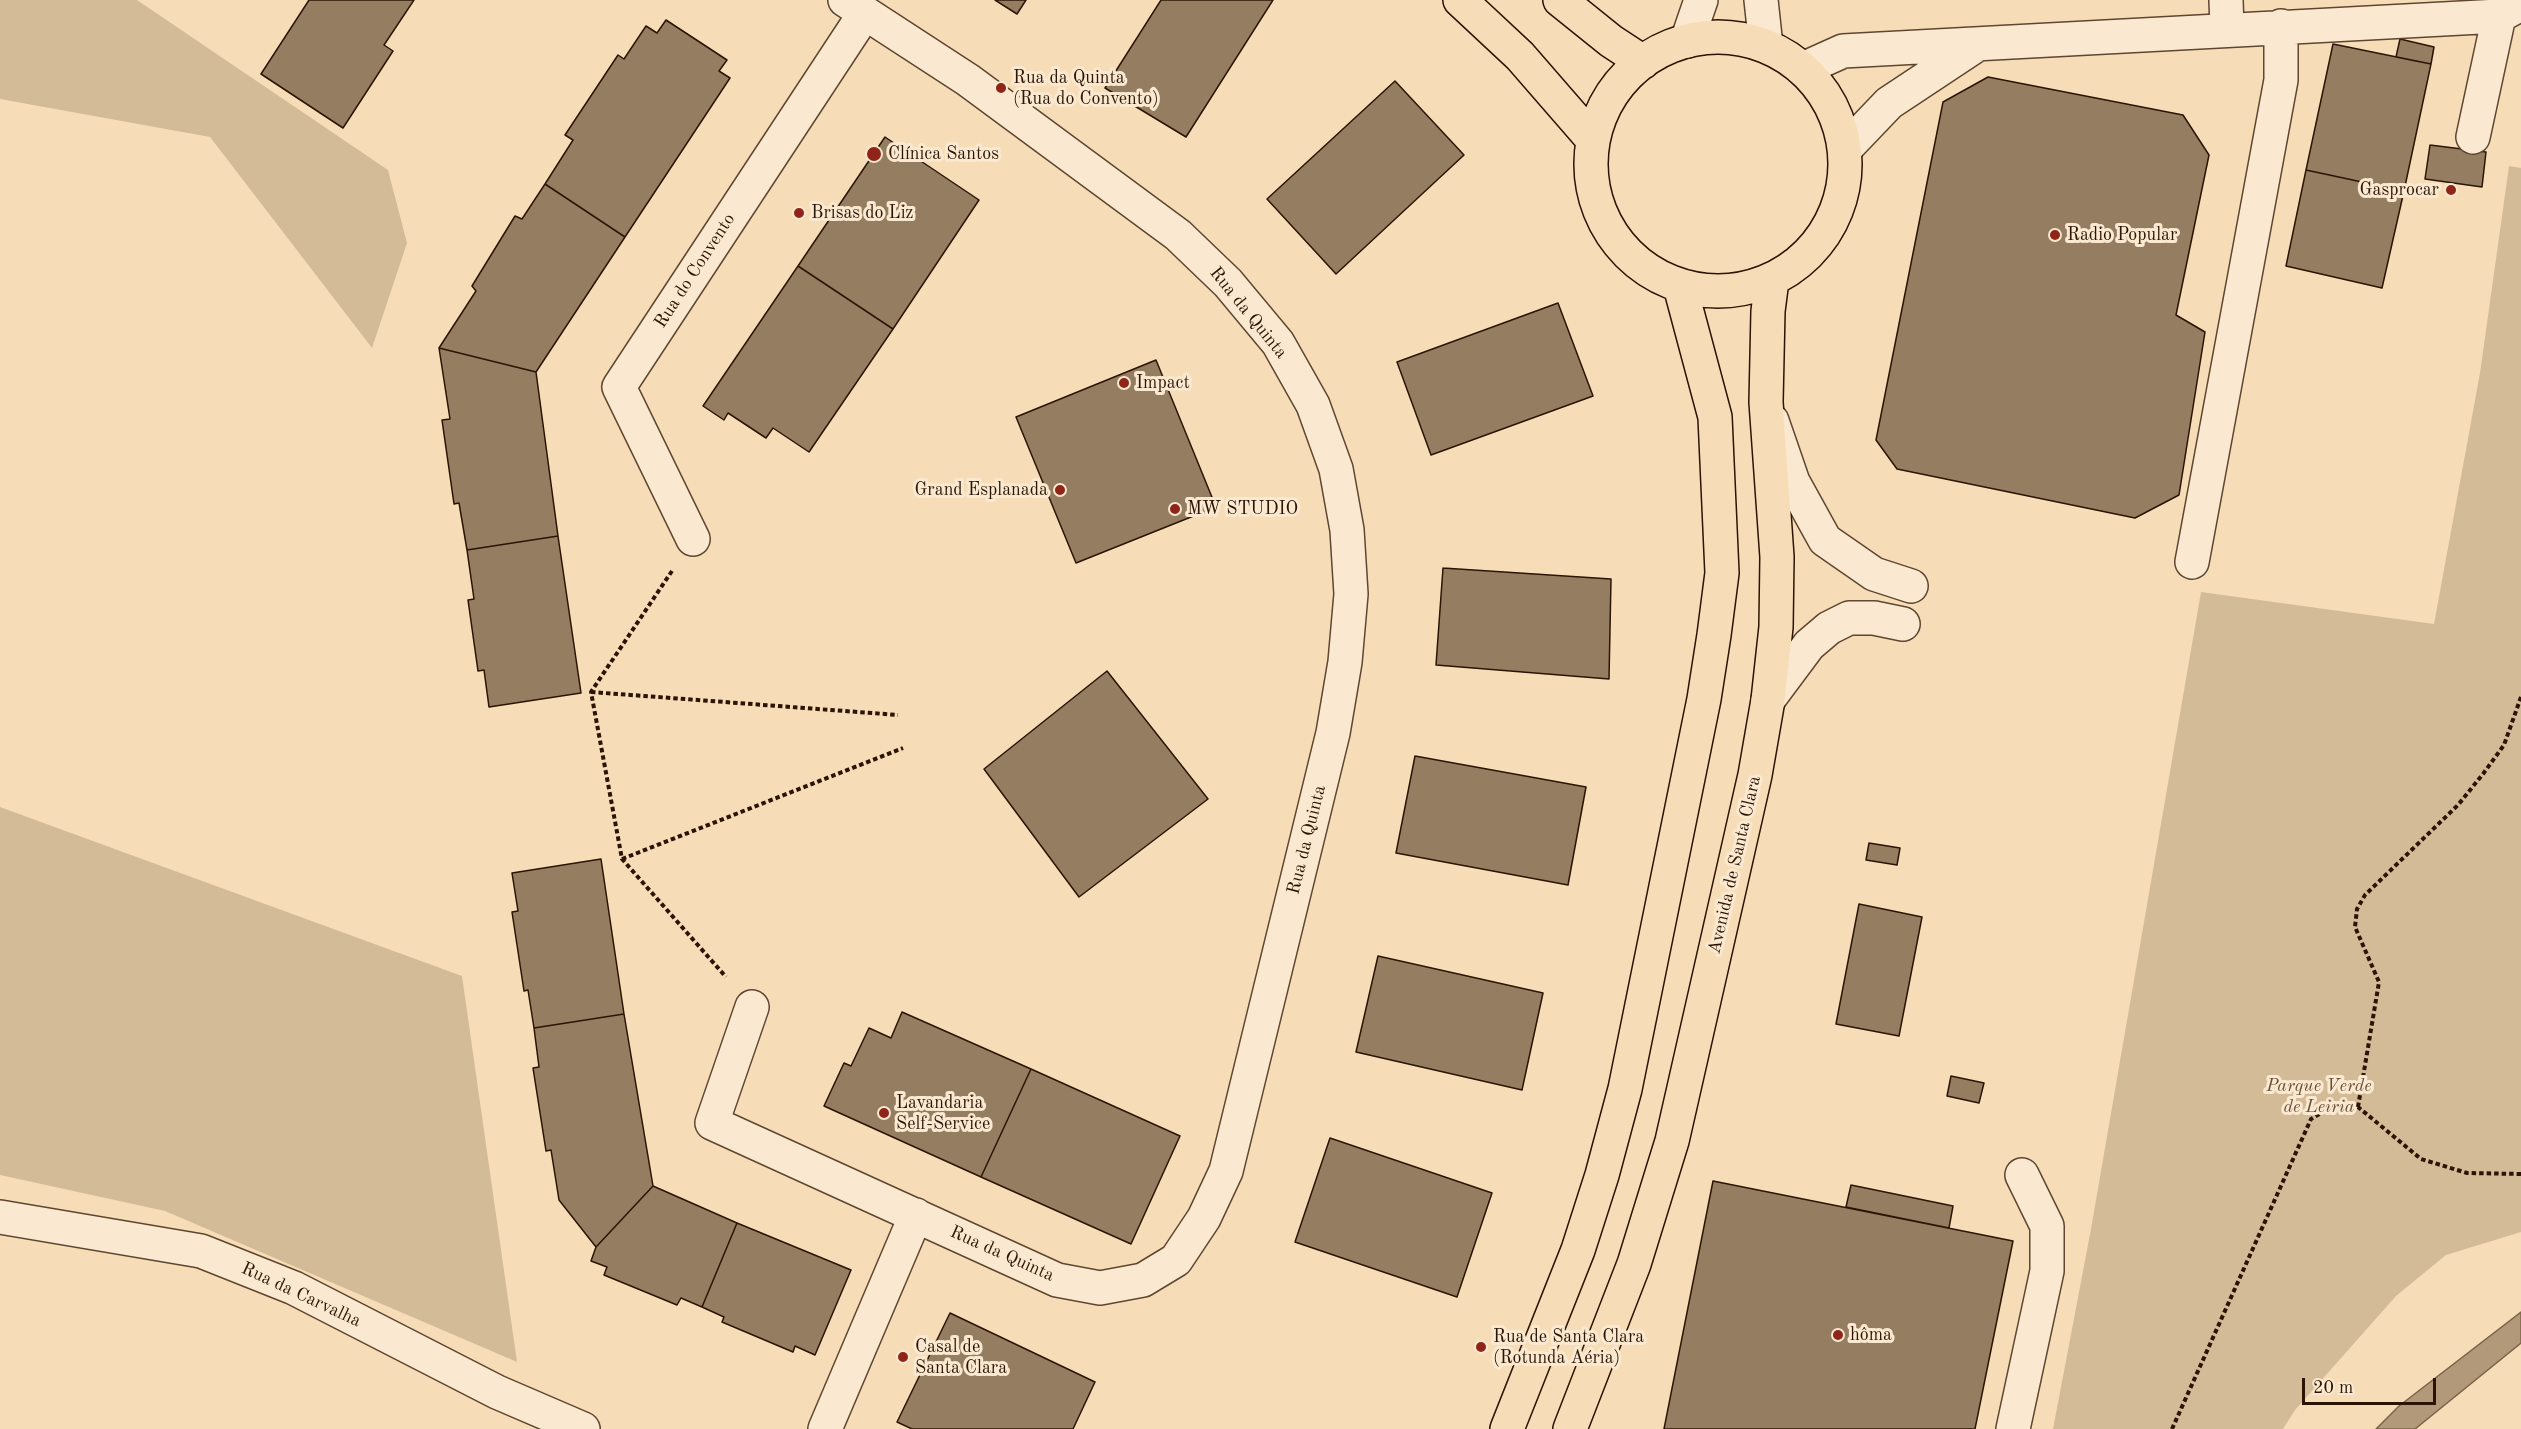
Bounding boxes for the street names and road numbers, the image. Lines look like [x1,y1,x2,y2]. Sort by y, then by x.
street label: Rua do Convento [650,210,740,332]
street label: Rua da Quinta [1204,263,1292,363]
street label: Avenida de Santa Clara [1704,774,1766,956]
street label: Rua da Quinta [1283,783,1331,897]
street label: Rua da Quinta [947,1221,1057,1287]
street label: Rua da Carvalha [238,1258,364,1332]

